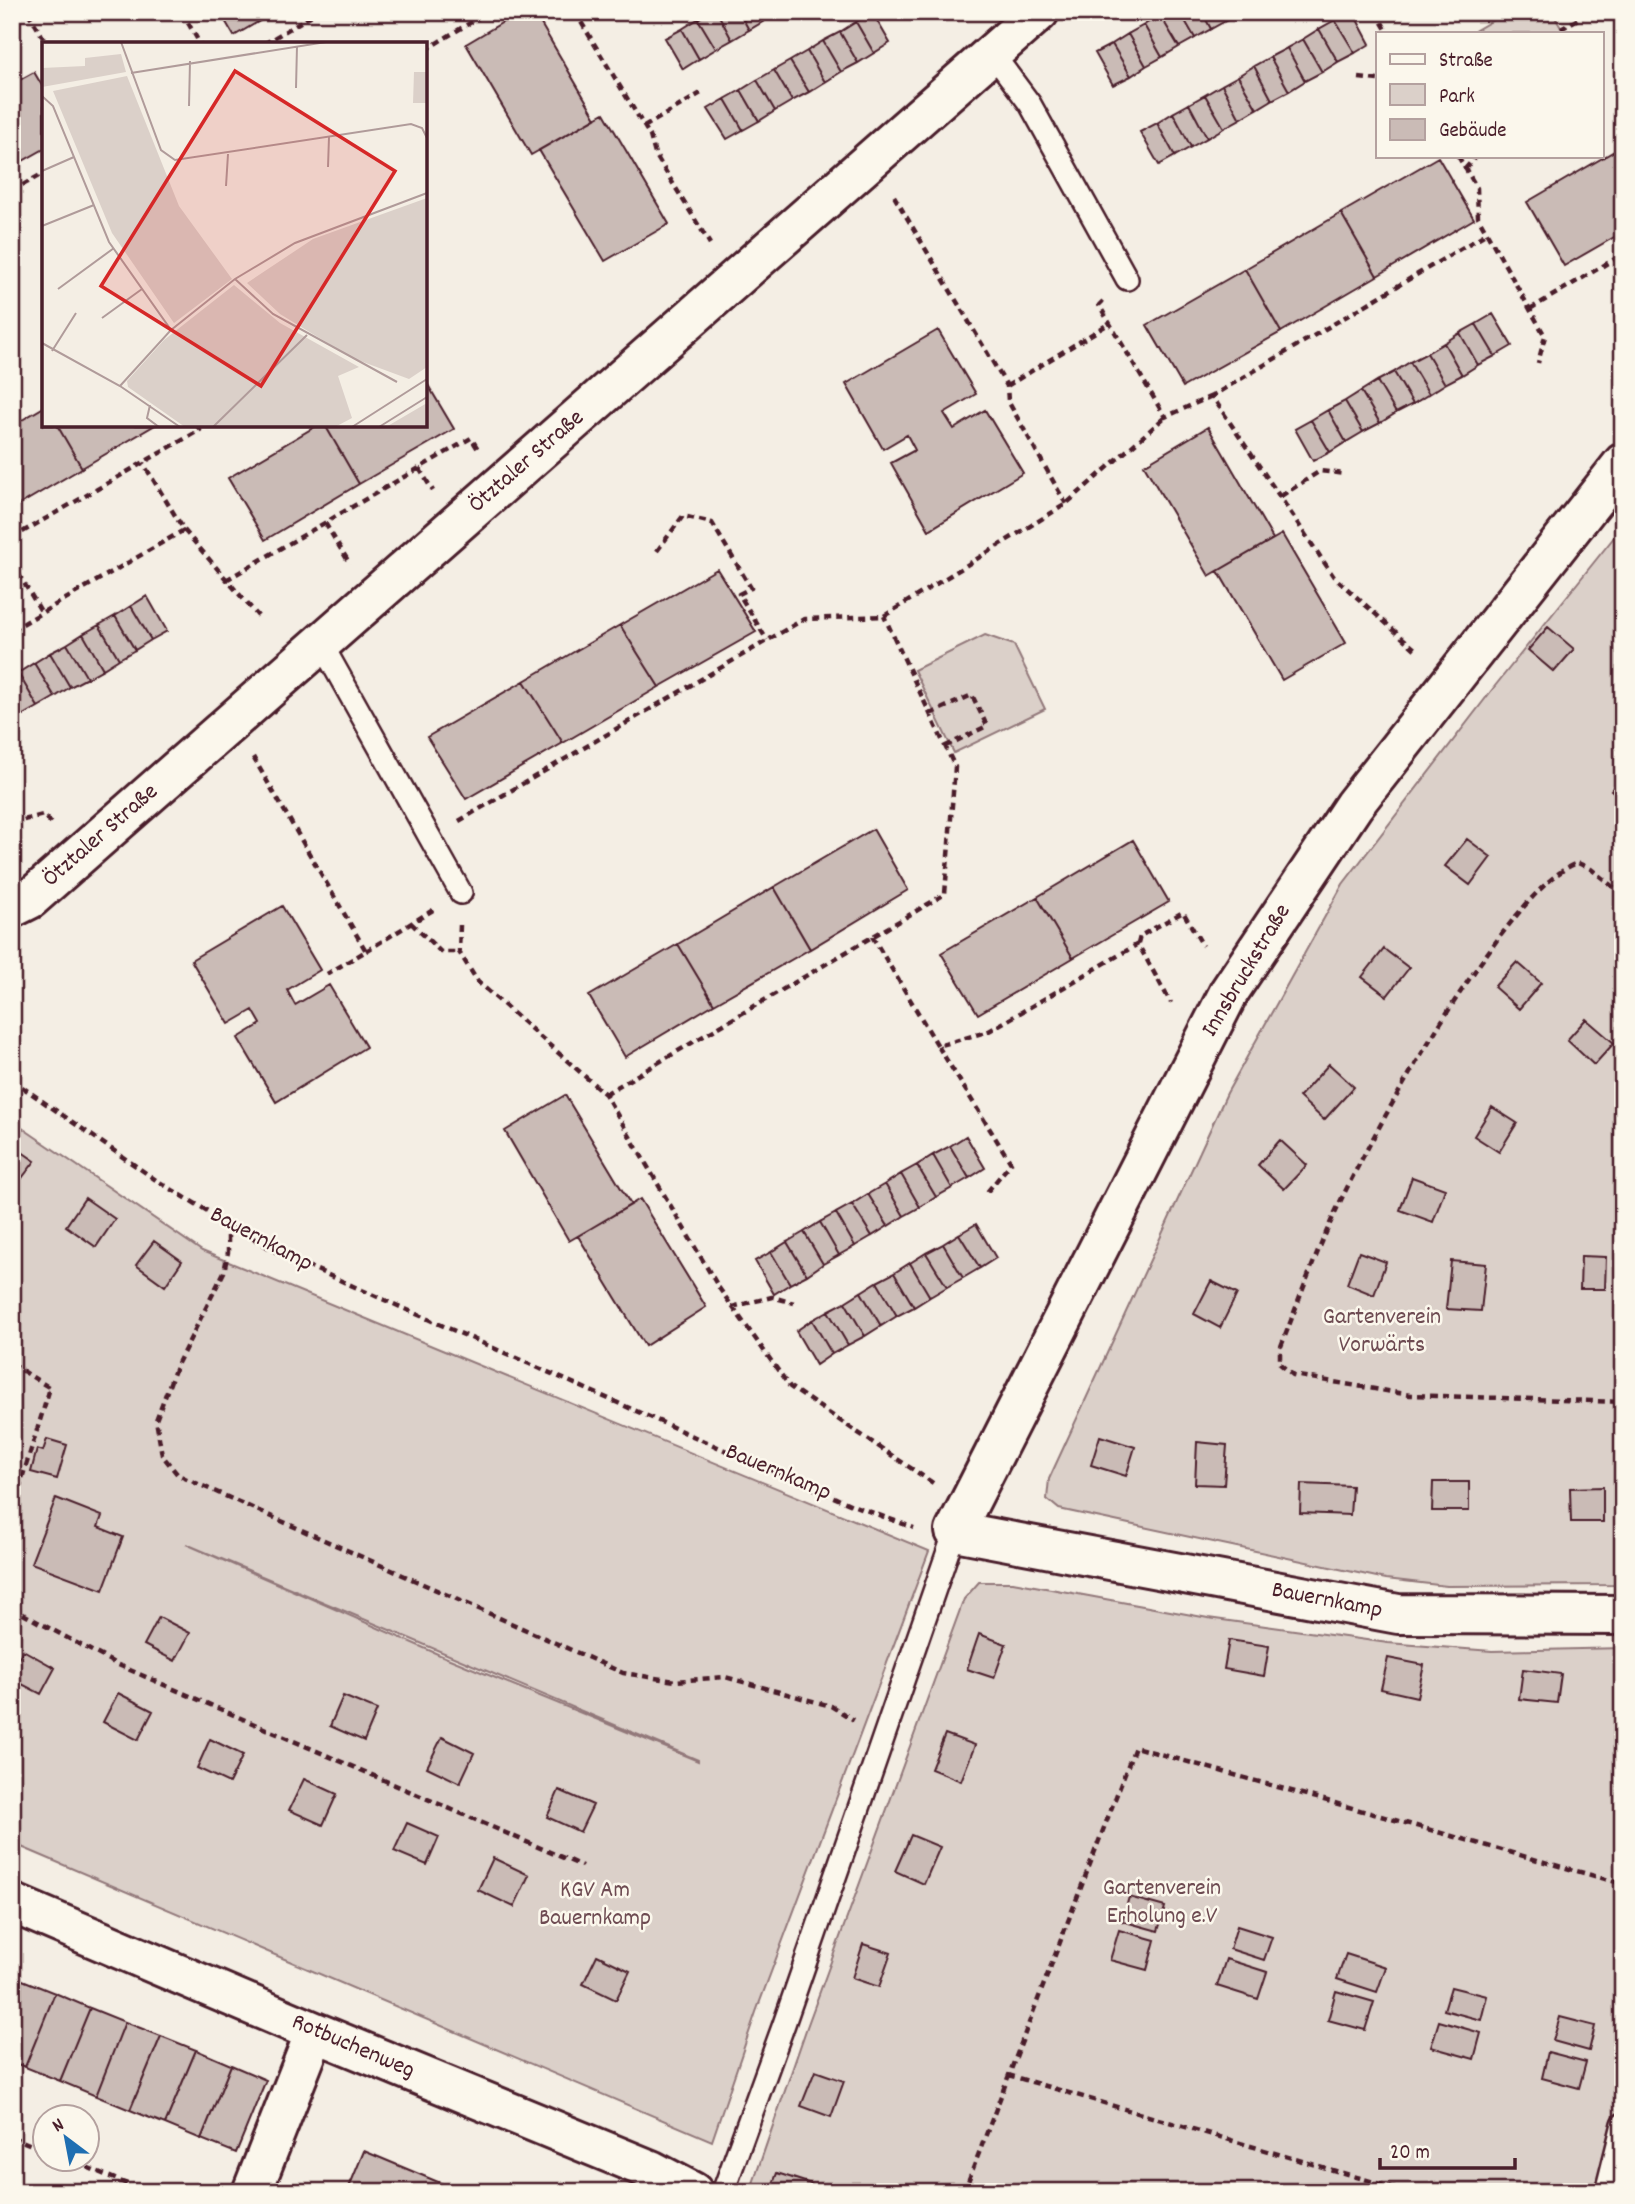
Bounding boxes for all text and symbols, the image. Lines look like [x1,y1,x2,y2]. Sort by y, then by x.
legend [1376,32,1604,158]
inset map [42,42,427,427]
text: Straße [1439,47,1493,77]
text: Park [1439,83,1475,113]
text: Gebäude [1439,117,1507,147]
street label: Ötztaler Straße [462,402,592,522]
street label: Ötztaler Straße [36,776,166,896]
street label: Innsbruckstraße [1194,898,1300,1044]
street label: Bauernkamp [203,1199,319,1281]
park label: Gartenverein Vorwärts [1323,1301,1441,1363]
street label: Bauernkamp [720,1435,836,1511]
street label: Bauernkamp [1269,1574,1385,1628]
park label: Gartenverein Erholung e.V [1103,1872,1221,1934]
park label: KGV Am Bauernkamp [539,1874,651,1936]
street label: Rotbuchenweg [286,2006,420,2088]
north arrow [32,2102,102,2172]
text: N [48,2113,70,2140]
scale bar [1380,2127,1514,2171]
text: 20 m [1390,2139,1430,2169]

